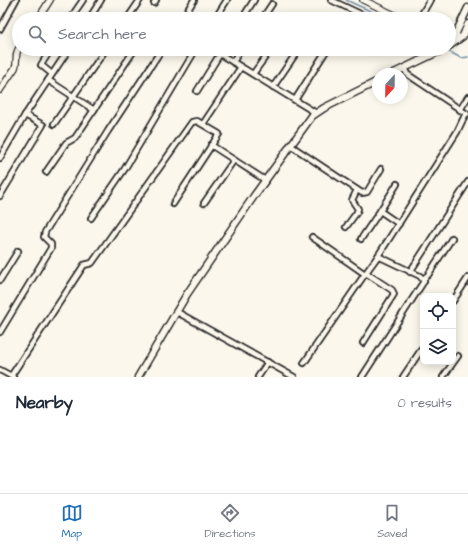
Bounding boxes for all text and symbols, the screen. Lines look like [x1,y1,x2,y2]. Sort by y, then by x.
search box [12,12,456,56]
icon: search [26,23,48,45]
text: Search here [58,24,147,45]
north arrow [372,68,408,104]
map controls [420,293,456,365]
button: locate [420,293,456,329]
button: layers [420,329,456,365]
text: Nearby [16,391,73,415]
text: 0 results [397,394,452,412]
tab: Map [61,502,83,541]
tab: Directions [204,502,256,541]
tab: Saved [377,502,407,541]

